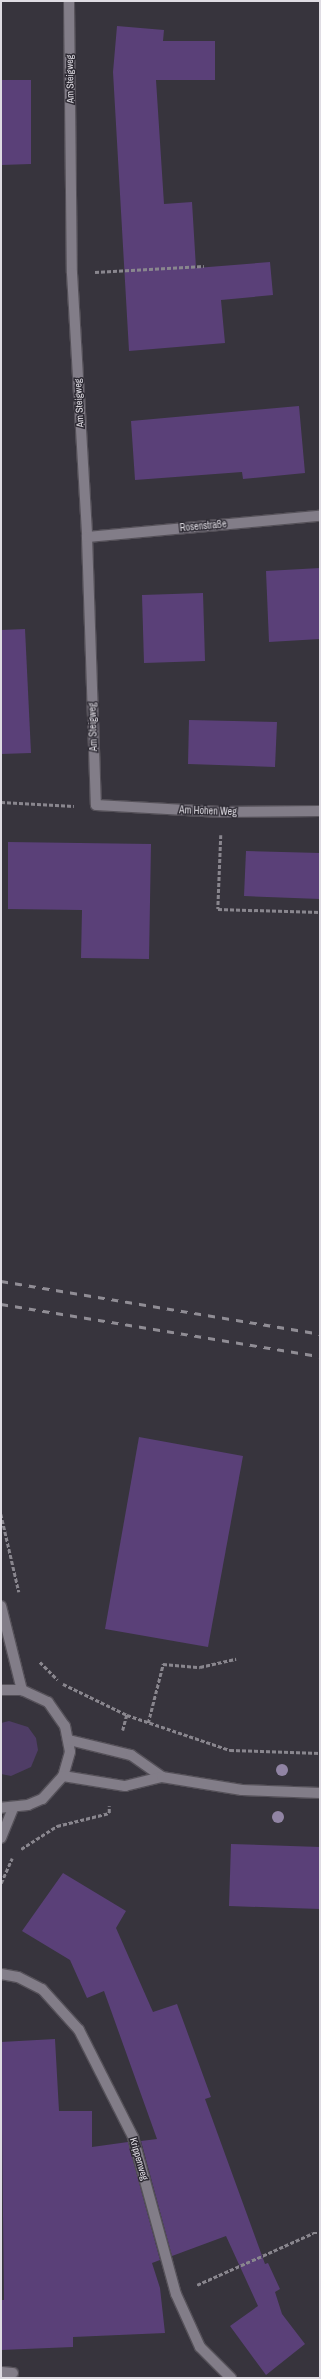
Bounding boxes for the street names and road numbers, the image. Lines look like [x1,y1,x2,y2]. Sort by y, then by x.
street label: Am Steigweg [64,55,76,103]
street label: Am Steigweg [72,378,86,428]
street label: Rosenstraße [179,518,227,534]
street label: Am Steigweg [86,702,100,752]
street label: Am Hohen Weg [179,804,237,818]
street label: Krippenweg [127,2136,151,2182]

